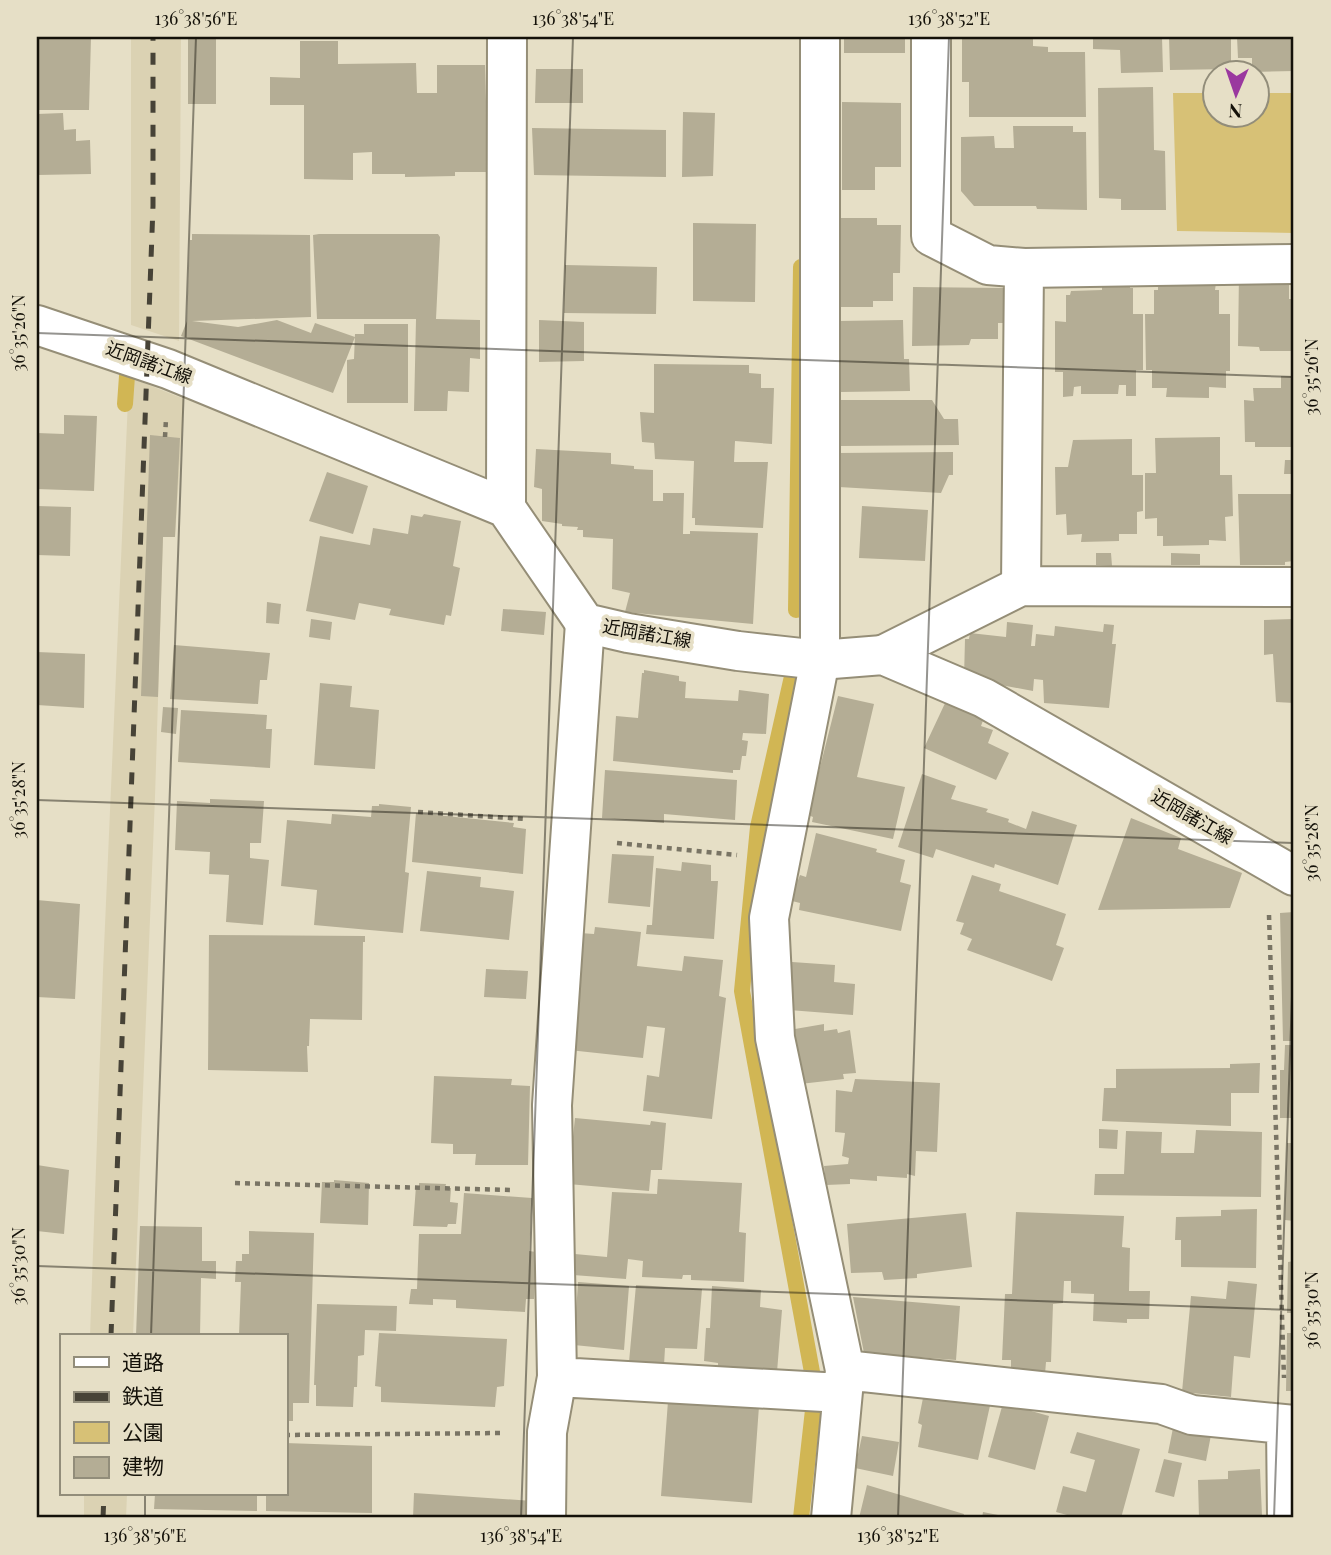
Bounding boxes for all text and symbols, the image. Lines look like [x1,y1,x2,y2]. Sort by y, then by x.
text: 136°38'56"E [155,6,237,30]
text: 136°38'54"E [532,6,614,30]
text: 136°38'52"E [908,6,990,30]
north arrow [1202,60,1272,130]
text: N [1228,99,1243,125]
text: 36°35'26"N [6,294,30,372]
street label: 近岡諸江線 [103,335,196,389]
text: 36°35'26"N [1299,338,1323,416]
street label: 近岡諸江線 [601,613,694,653]
text: 36°35'28"N [6,761,30,839]
street label: 近岡諸江線 [1148,783,1237,849]
text: 36°35'28"N [1299,804,1323,882]
text: 36°35'30"N [6,1226,30,1305]
text: 36°35'30"N [1299,1270,1323,1349]
legend [60,1334,287,1496]
text: 道路 [122,1347,164,1375]
text: 鉄道 [122,1381,164,1409]
text: 公園 [122,1417,164,1445]
text: 建物 [122,1451,164,1479]
text: 136°38'56"E [104,1523,186,1547]
text: 136°38'54"E [480,1523,562,1547]
text: 136°38'52"E [857,1523,939,1547]

